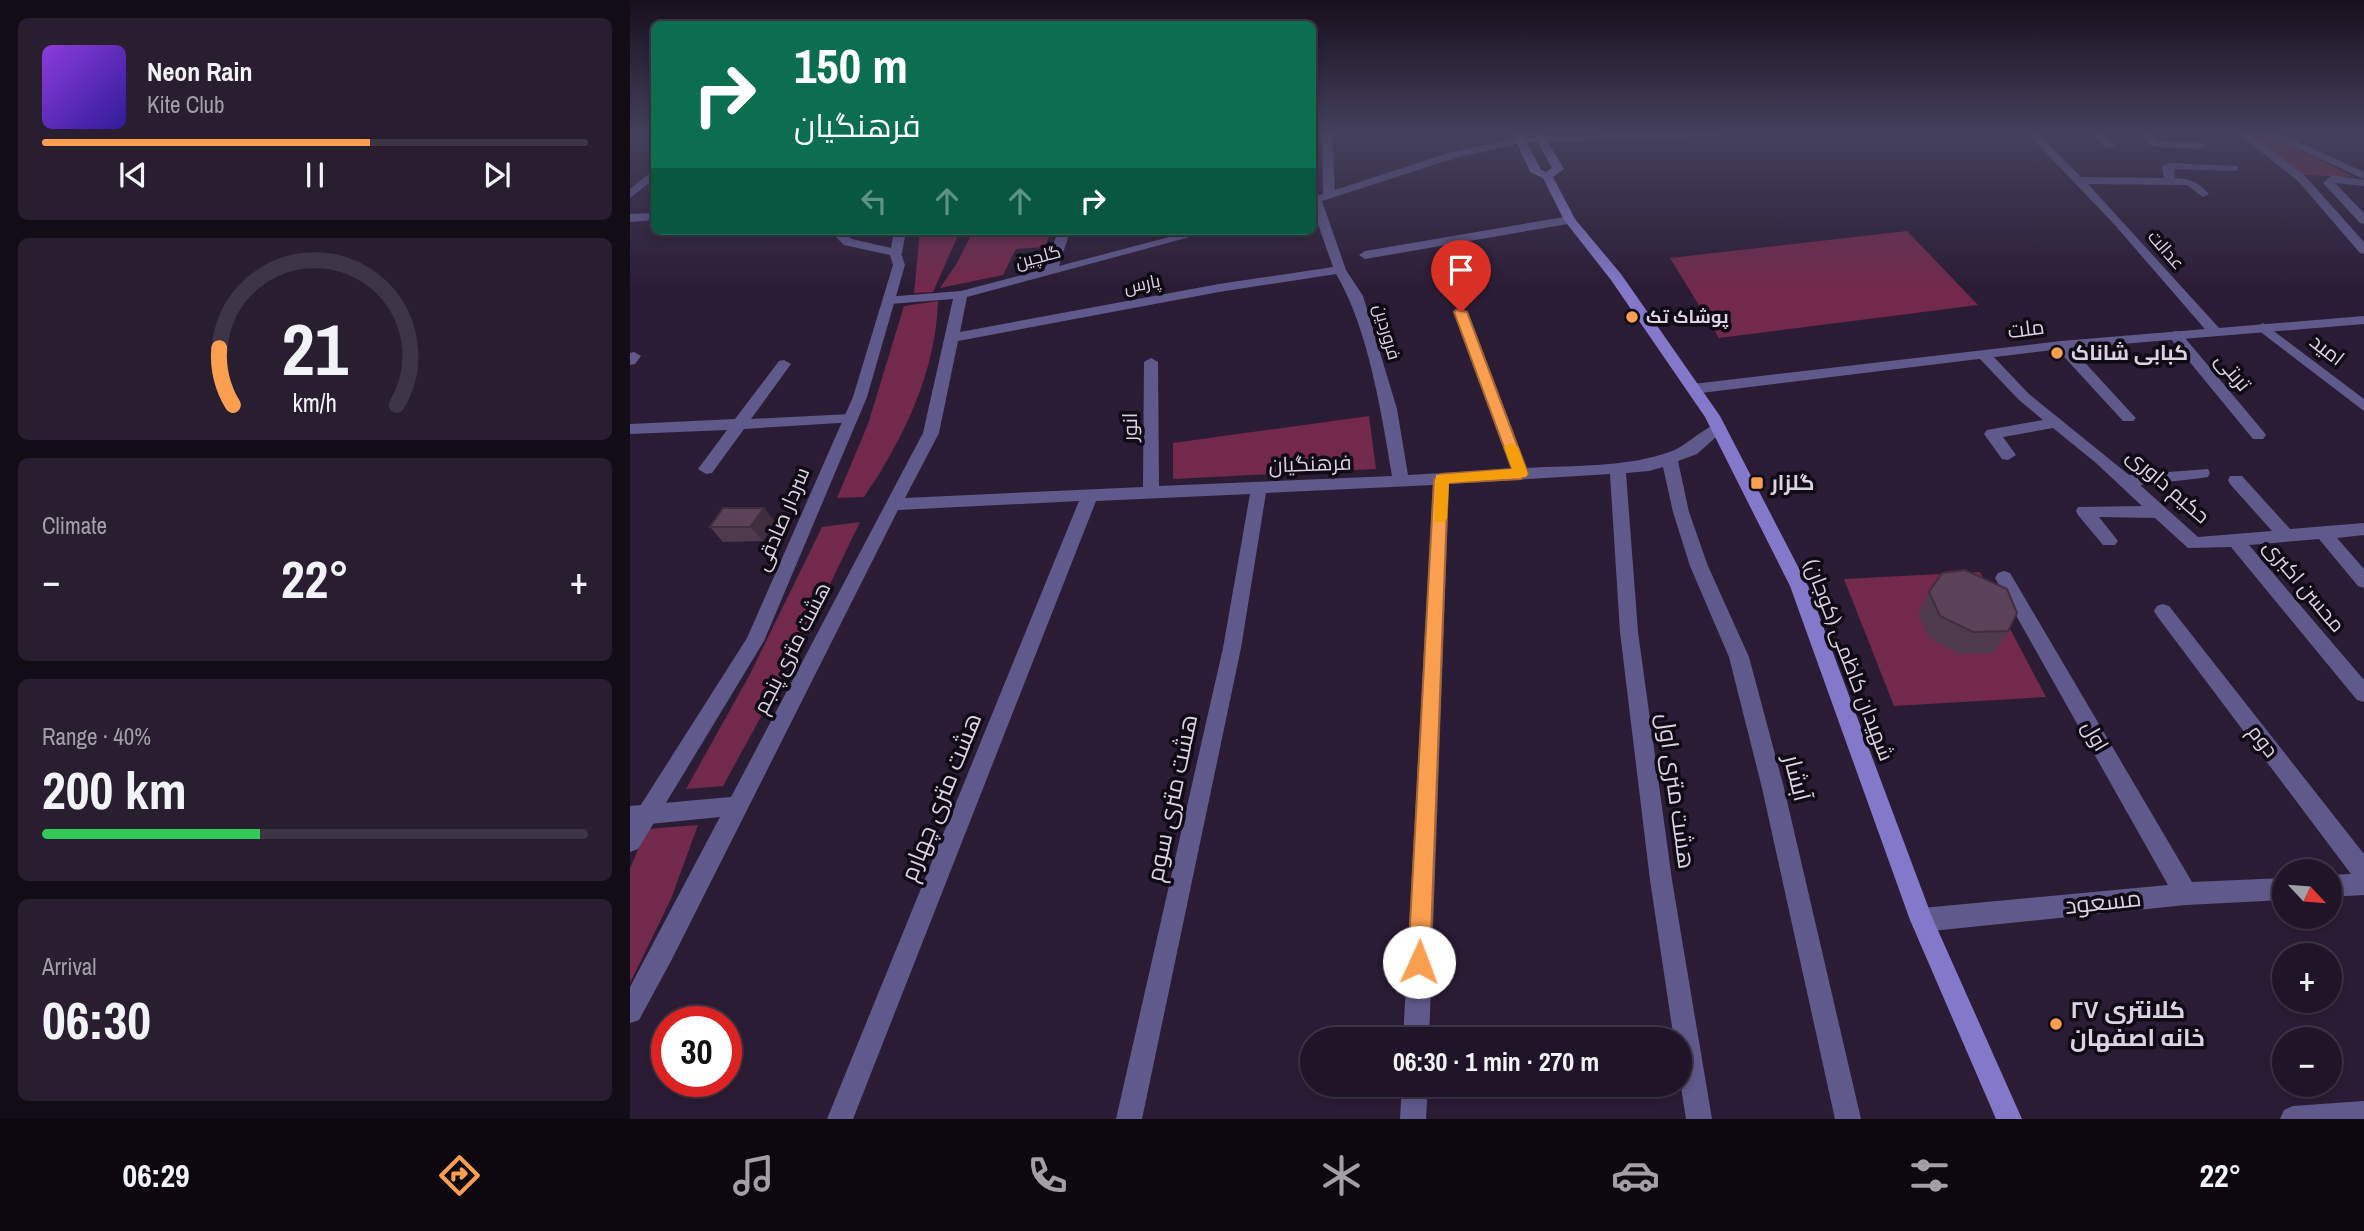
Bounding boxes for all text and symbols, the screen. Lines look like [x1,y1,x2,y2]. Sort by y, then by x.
text: 150 m [794,32,908,98]
icon: right [679,49,770,140]
text: Neon Rain [147,54,252,89]
text: Kite Club [147,89,225,120]
text: فرهنگیان [794,104,921,147]
icon: previous [114,156,152,194]
icon: pause [296,156,334,194]
icon: next [478,156,516,194]
icon: left [855,182,893,220]
icon: ahead [928,182,966,220]
icon: ahead [1001,182,1039,220]
icon: right [1074,182,1112,220]
street label: عدالت [2142,225,2191,275]
street label: گلچین [1012,238,1064,275]
pin [1431,240,1491,312]
icon: arrive [1442,251,1480,289]
street label: پارس [1122,268,1162,299]
text: 21 [282,301,349,399]
street label: فروردین [1368,301,1407,363]
place label: پوشاک تک [1646,304,1729,329]
marker: پوشاک تک [1624,309,1640,325]
street label: ملت [2006,312,2046,345]
street label: امید [2304,327,2351,372]
place label: کبابی شاناک [2071,338,2188,367]
marker: کبابی شاناک [2049,345,2065,361]
street label: تربتی [2209,346,2258,397]
text: km/h [293,386,337,420]
street label: انور [1115,413,1144,442]
street label: حکیم داوری [2120,441,2216,530]
street label: فرهنگیان [1268,448,1352,479]
street label: سردار صادقی [747,462,816,575]
place label: گلزار [1770,468,1815,497]
marker: گلزار [1749,475,1765,491]
text: Climate [42,510,107,541]
street label: محسن اکبری [2257,533,2352,638]
text: 22° [281,544,349,614]
text: − [42,555,60,606]
text: + [570,555,588,606]
street label: شهیدان کاظمی (کوجان) [1798,555,1901,765]
street label: هشت متری پنجم [746,577,837,719]
street label: هشت متری چهارم [892,708,989,886]
street label: هشت متری سوم [1138,711,1205,885]
street label: هشت متری اول [1650,711,1704,871]
street label: اول [2075,715,2116,756]
street label: دوم [2241,718,2286,763]
text: Range · 40% [42,721,151,752]
street label: آبشار [1776,749,1819,805]
text: 200 km [42,755,187,825]
north arrow [2272,859,2342,929]
map controls [2272,859,2342,1097]
street label: مسعود [2063,881,2143,921]
position arrow [1382,925,1456,999]
button: + [2272,943,2342,1013]
text: Arrival [42,951,97,982]
text: 06:30 [42,985,151,1055]
place label: کلانتری ۲۷ خانه اصفهان [2070,993,2205,1053]
speed limit sign: 30 [651,1006,742,1097]
marker: کلانتری ۲۷ خانه اصفهان [2048,1016,2064,1032]
button: − [2272,1027,2342,1097]
text: 06:30 · 1 min · 270 m [1393,1044,1599,1079]
icon: directions [435,1151,484,1200]
icon: music [729,1151,778,1200]
icon: phone [1023,1151,1072,1200]
icon: climate [1317,1151,1366,1200]
icon: car [1611,1151,1660,1200]
icon: filters [1905,1151,1954,1200]
text: 06:29 [123,1154,190,1197]
text: 22° [2199,1154,2241,1197]

